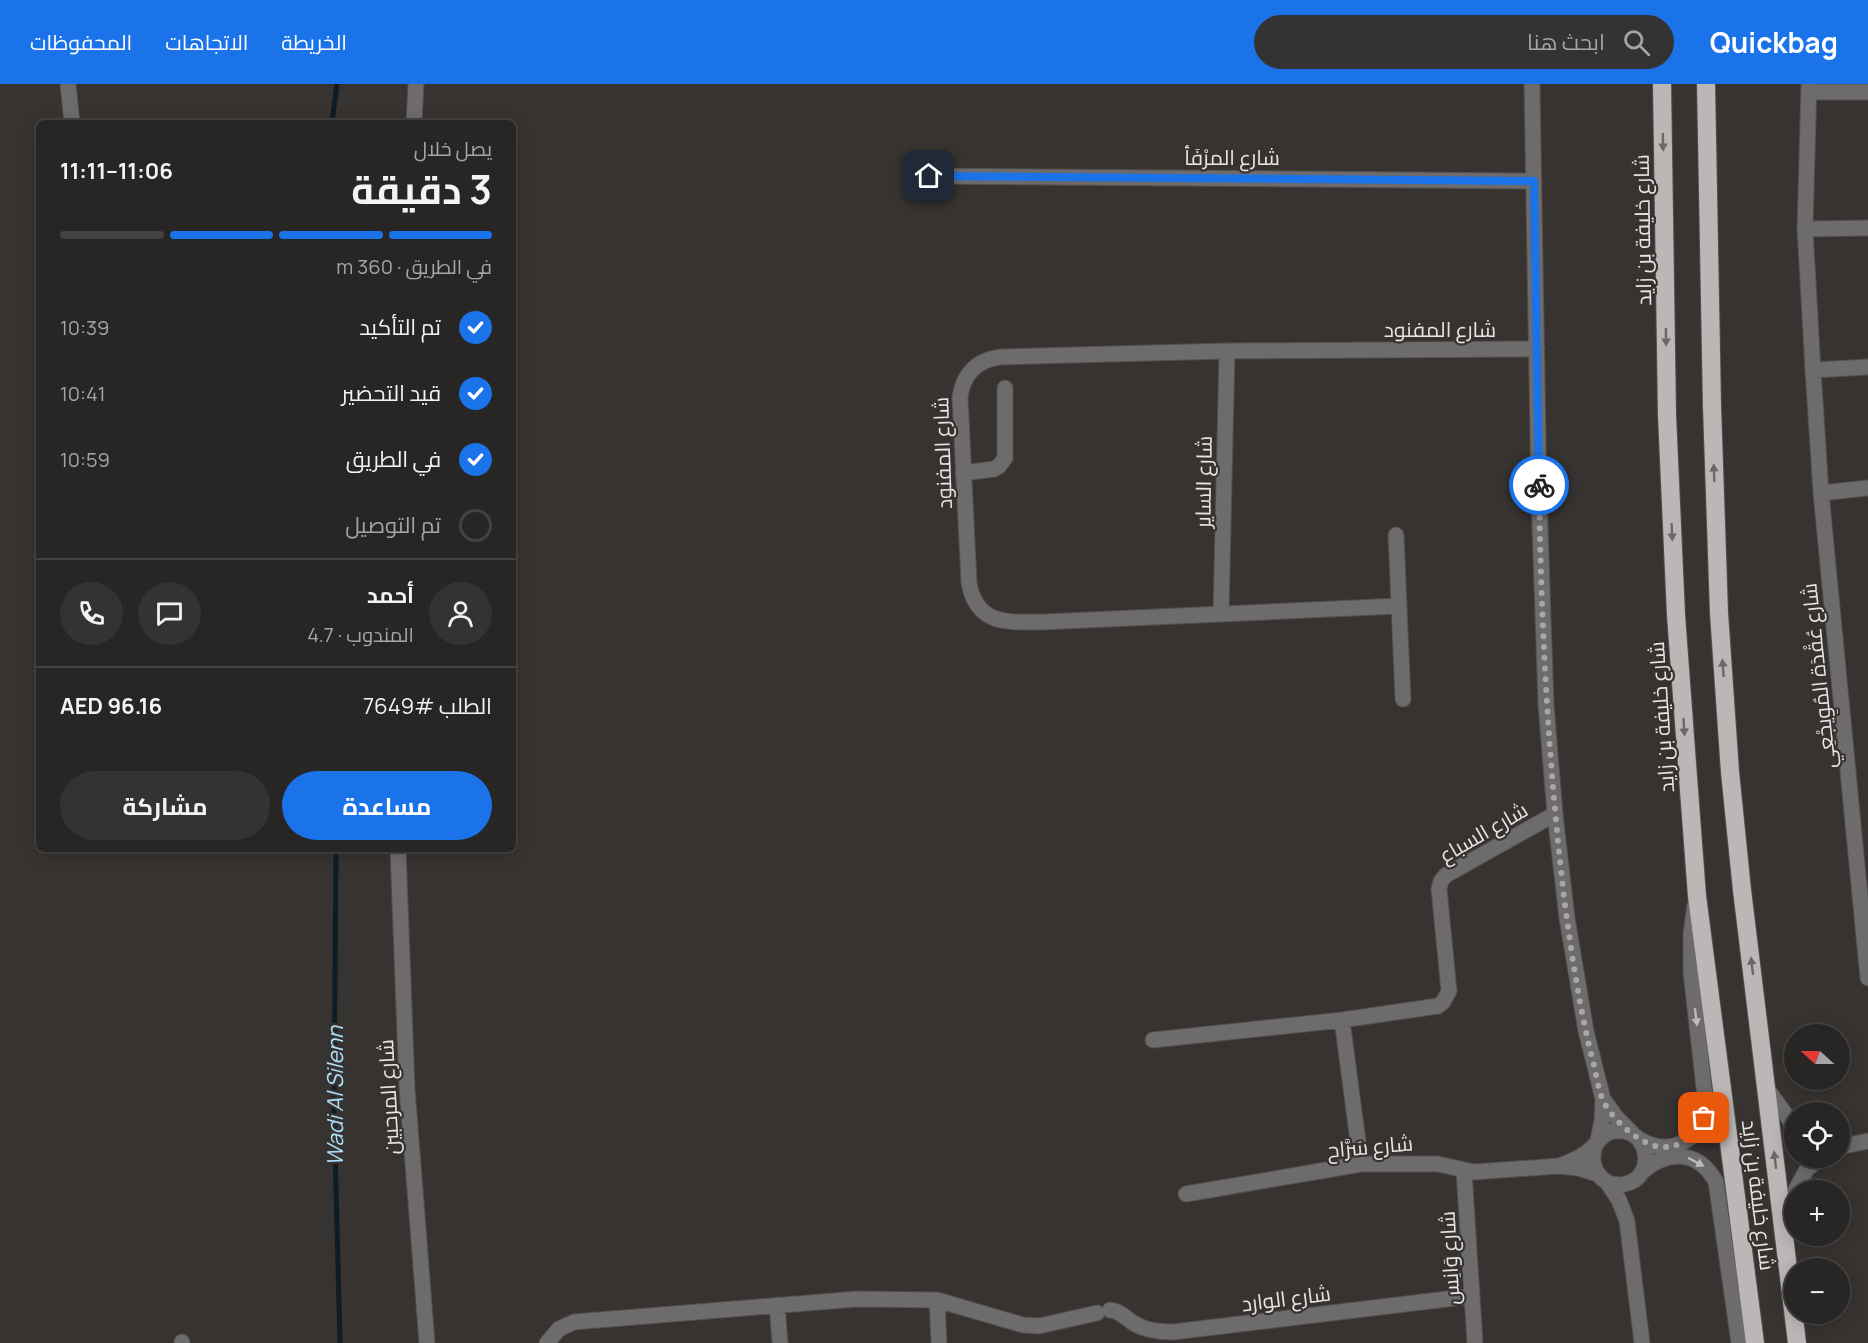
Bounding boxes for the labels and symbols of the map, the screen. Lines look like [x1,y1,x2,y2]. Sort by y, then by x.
one-way arrow [1658,133,1668,152]
street label: شارع المرْفَأ [1184,143,1280,172]
pin [903,150,954,201]
street label: شارع خليفة بن زايد [1627,154,1658,306]
street label: شارع المفنود [1384,315,1496,344]
one-way arrow [1661,328,1670,347]
street label: شارع المفنود [926,396,959,510]
street label: شارع الساير [1188,436,1219,529]
courier [1509,455,1569,515]
one-way arrow [1710,463,1719,482]
one-way arrow [1667,523,1676,542]
street label: شارع عُقْدَة المُوِيجْعِي [1794,582,1845,770]
street label: شارع خليفة بن زايد [1642,640,1681,794]
one-way arrow [1718,658,1727,677]
one-way arrow [1679,717,1689,736]
street label: شارع السباع [1433,795,1533,870]
one-way arrow [1747,957,1756,976]
one-way arrow [1691,1008,1701,1027]
north arrow [1784,1024,1850,1090]
water label: Wadi Al Silenn [320,1025,350,1166]
street label: شارع المرحبين [371,1039,406,1155]
pin [1678,1092,1729,1143]
street label: شارع خليفة بن زايد [1735,1118,1782,1272]
street label: شارع سَرَّاح [1326,1128,1414,1165]
one-way arrow [1770,1150,1780,1169]
one-way arrow [1688,1157,1705,1167]
street label: شارع وَانِس [1433,1210,1466,1306]
street label: شارع الوارد [1240,1279,1332,1318]

